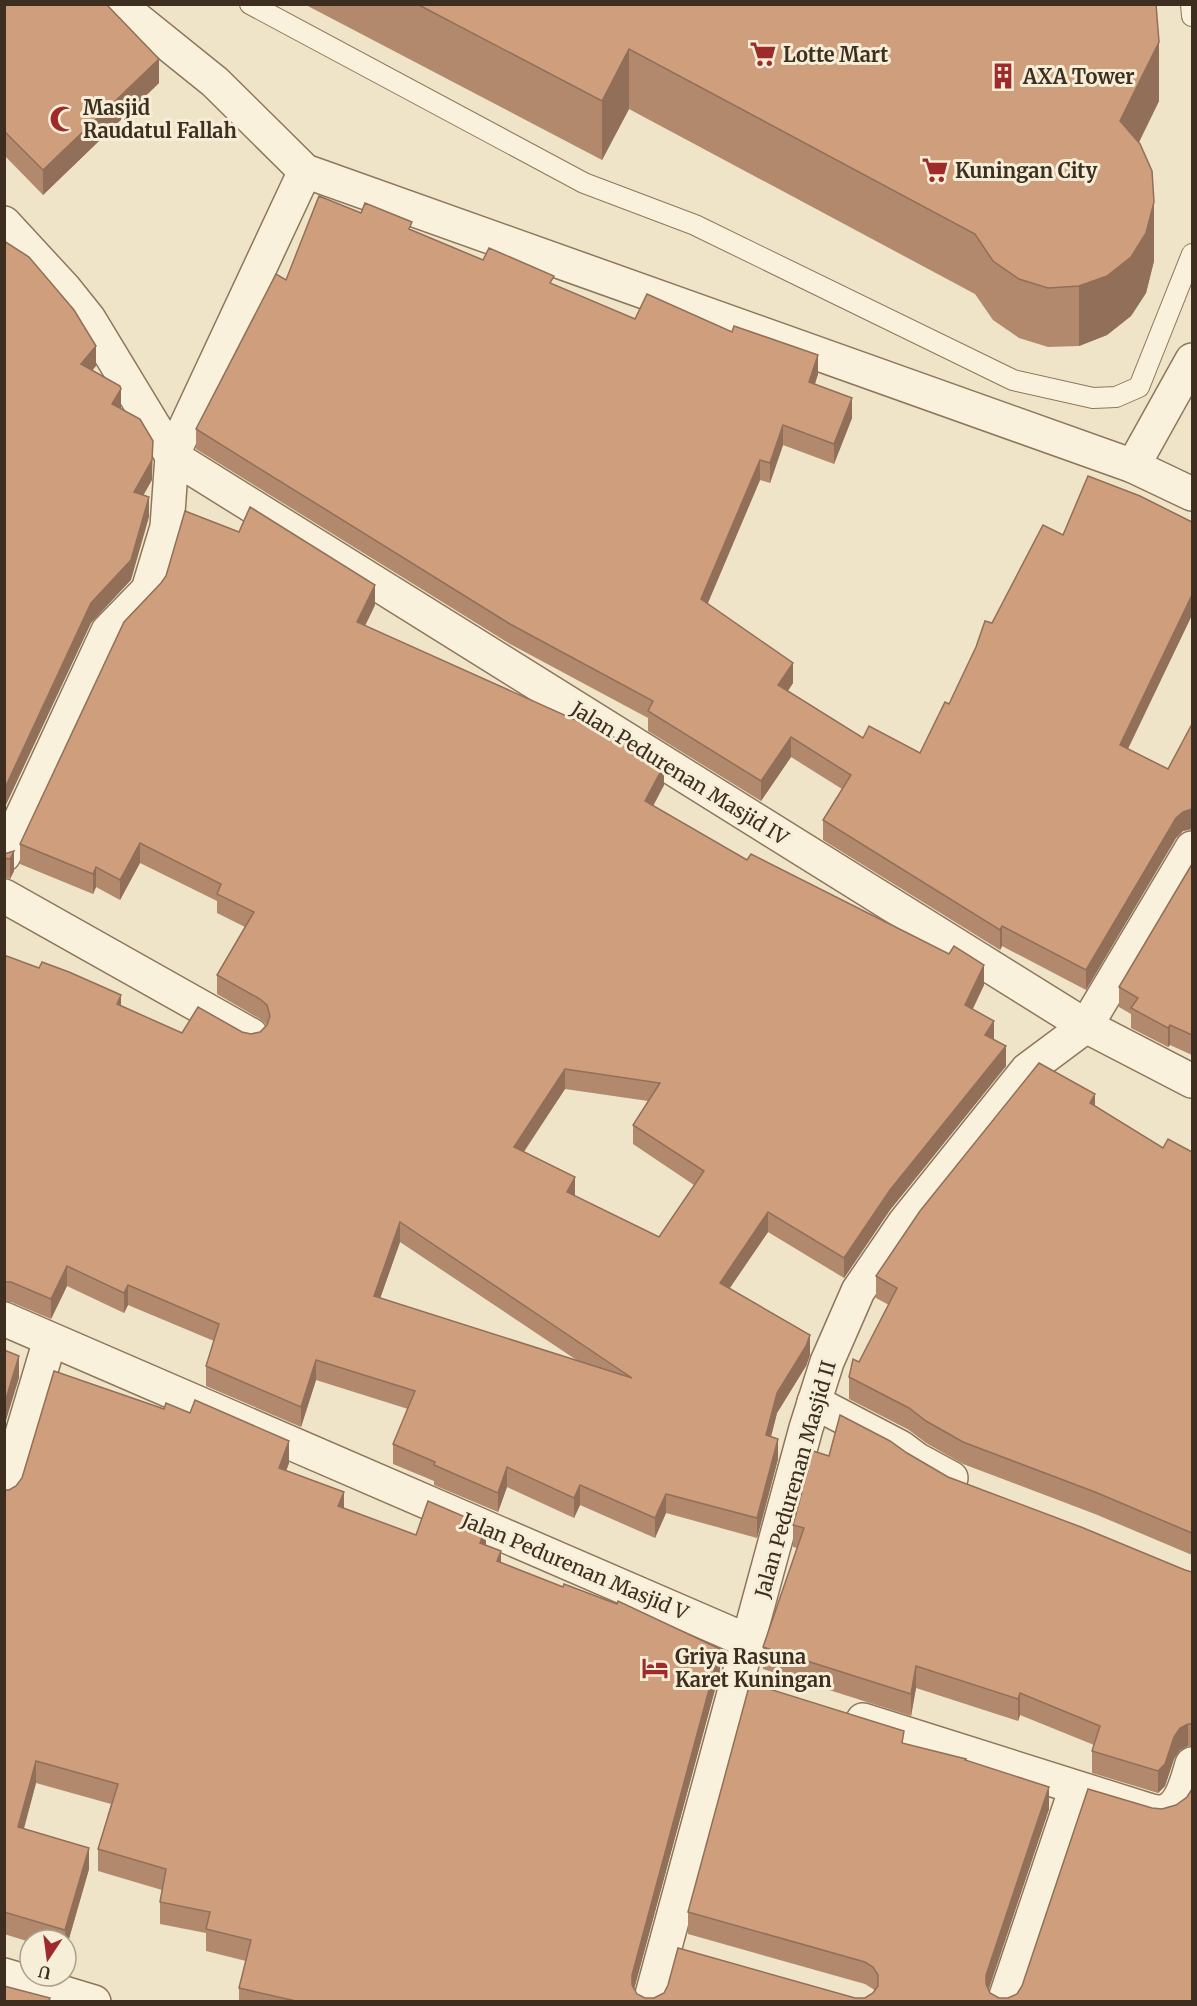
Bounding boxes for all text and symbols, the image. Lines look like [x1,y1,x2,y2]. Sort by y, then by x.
supermarket icon: Lotte Mart [748,39,778,69]
place label: Lotte Mart [783,42,888,67]
building icon: AXA Tower [988,61,1018,91]
place label: AXA Tower [1022,64,1135,89]
place label: Masjid Raudatul Fallah [83,95,237,143]
mosque icon: Masjid Raudatul Fallah [48,104,78,134]
supermarket icon: Kuningan City [920,155,950,185]
place label: Kuningan City [955,158,1097,183]
street label: Jalan Pedurenan Masjid IV [566,695,794,851]
street label: Jalan Pedurenan Masjid II [749,1358,841,1601]
street label: Jalan Pedurenan Masjid V [457,1506,693,1625]
place label: Griya Rasuna Karet Kuningan [675,1644,832,1692]
hotel icon: Griya Rasuna Karet Kuningan [640,1653,670,1683]
north arrow [18,1928,78,1988]
text: U [36,1962,53,1984]

